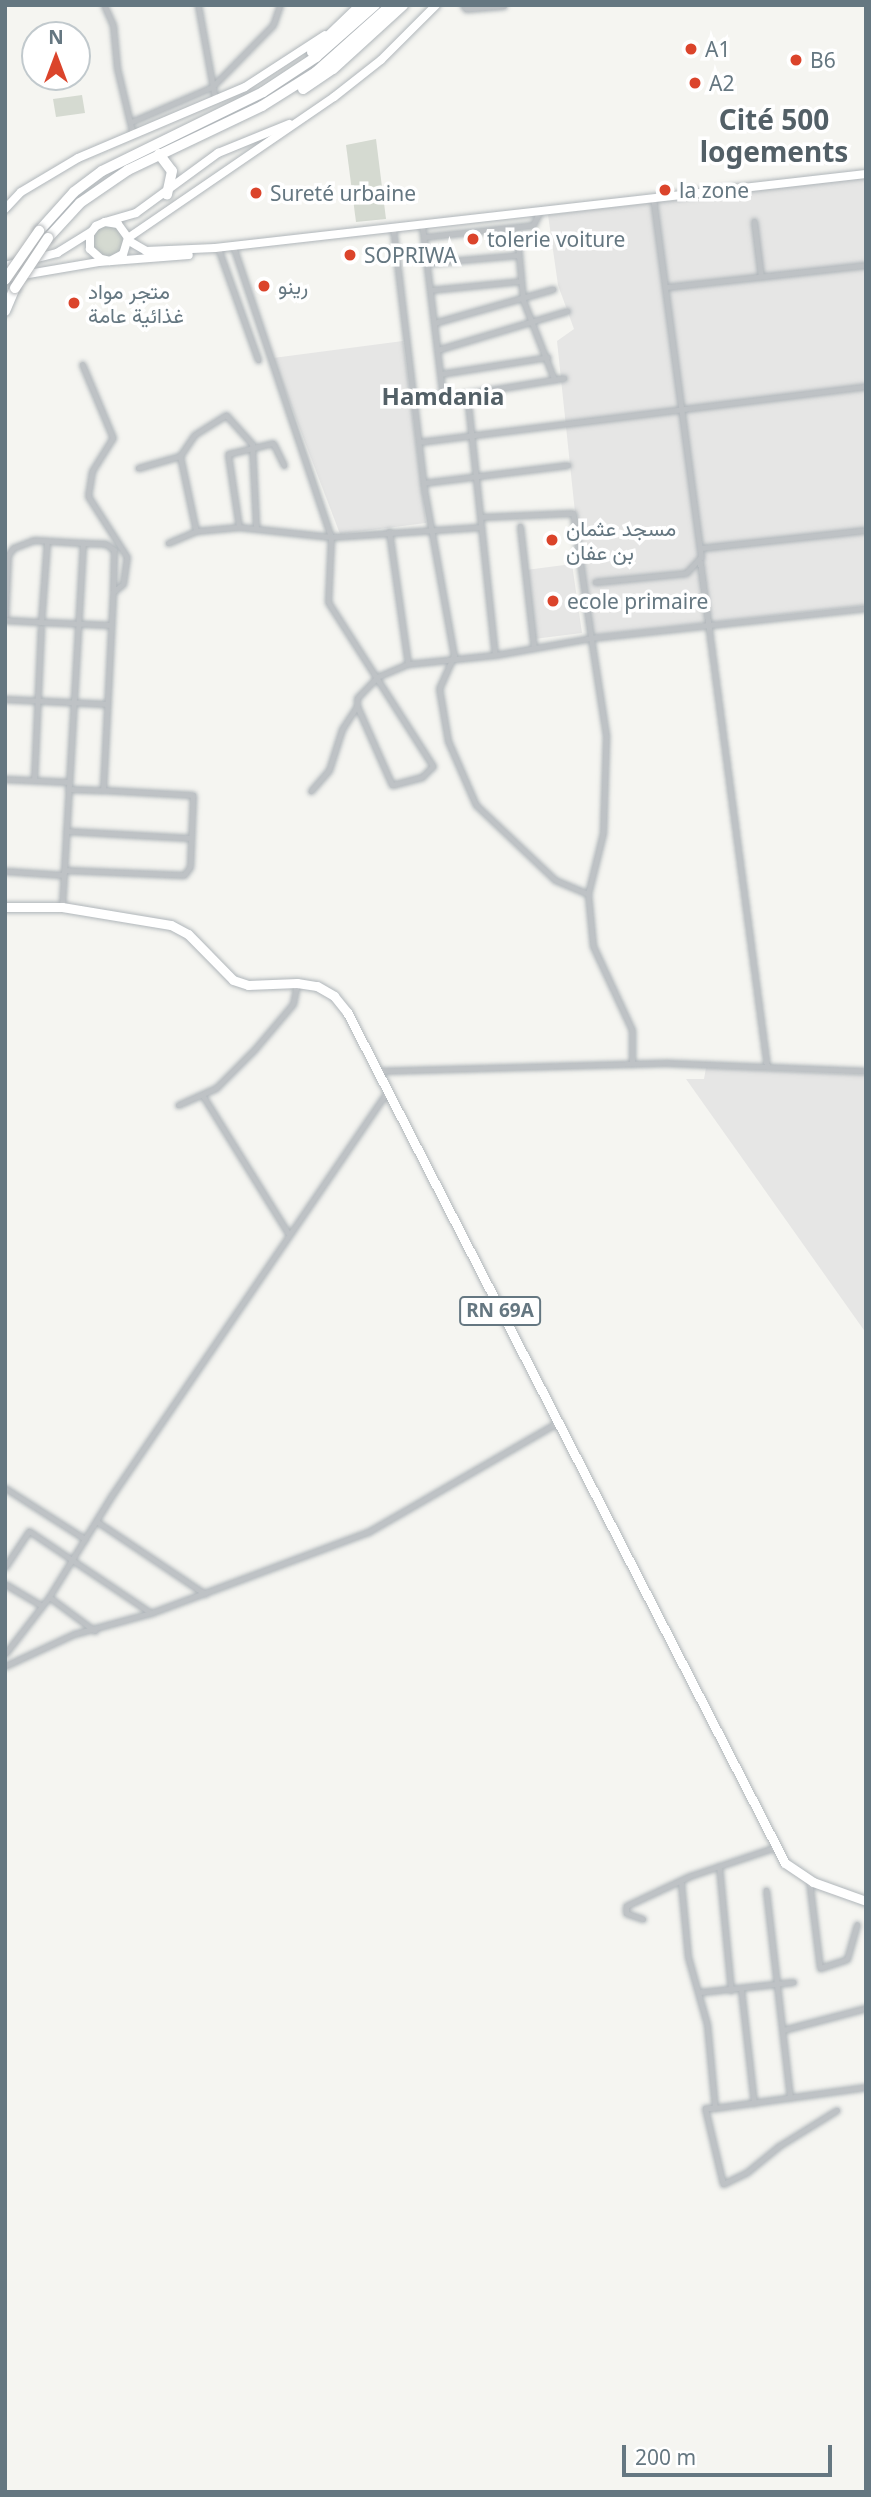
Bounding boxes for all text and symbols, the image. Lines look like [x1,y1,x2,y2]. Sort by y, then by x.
north arrow [21,21,91,91]
text: N [48,24,64,50]
place label: A1 [705,36,730,62]
marker: A1 [683,41,699,57]
place label: B6 [810,47,836,73]
marker: B6 [788,52,804,68]
place label: A2 [709,70,734,96]
marker: A2 [687,75,703,91]
district label: Cité 500 logements [700,102,848,168]
place label: la zone [679,177,749,203]
place label: Sureté urbaine [270,180,416,206]
marker: la zone [657,182,673,198]
marker: Sureté urbaine [248,185,264,201]
place label: tolerie voiture [487,226,625,252]
marker: tolerie voiture [465,231,481,247]
place label: SOPRIWA [364,242,457,268]
marker: SOPRIWA [342,247,358,263]
place label: رينو [278,273,308,299]
place label: متجر مواد غذائية عامة [88,278,184,328]
marker: رينو [256,278,272,294]
marker: متجر مواد غذائية عامة [66,295,82,311]
district label: Hamdania [382,382,504,410]
place label: مسجد عثمان بن عفان [566,515,676,565]
marker: مسجد عثمان بن عفان [544,532,560,548]
place label: ecole primaire [567,588,708,614]
marker: ecole primaire [545,593,561,609]
road number: RN 69A [458,1296,542,1326]
scale bar [626,2430,836,2474]
text: 200 m [635,2443,696,2471]

